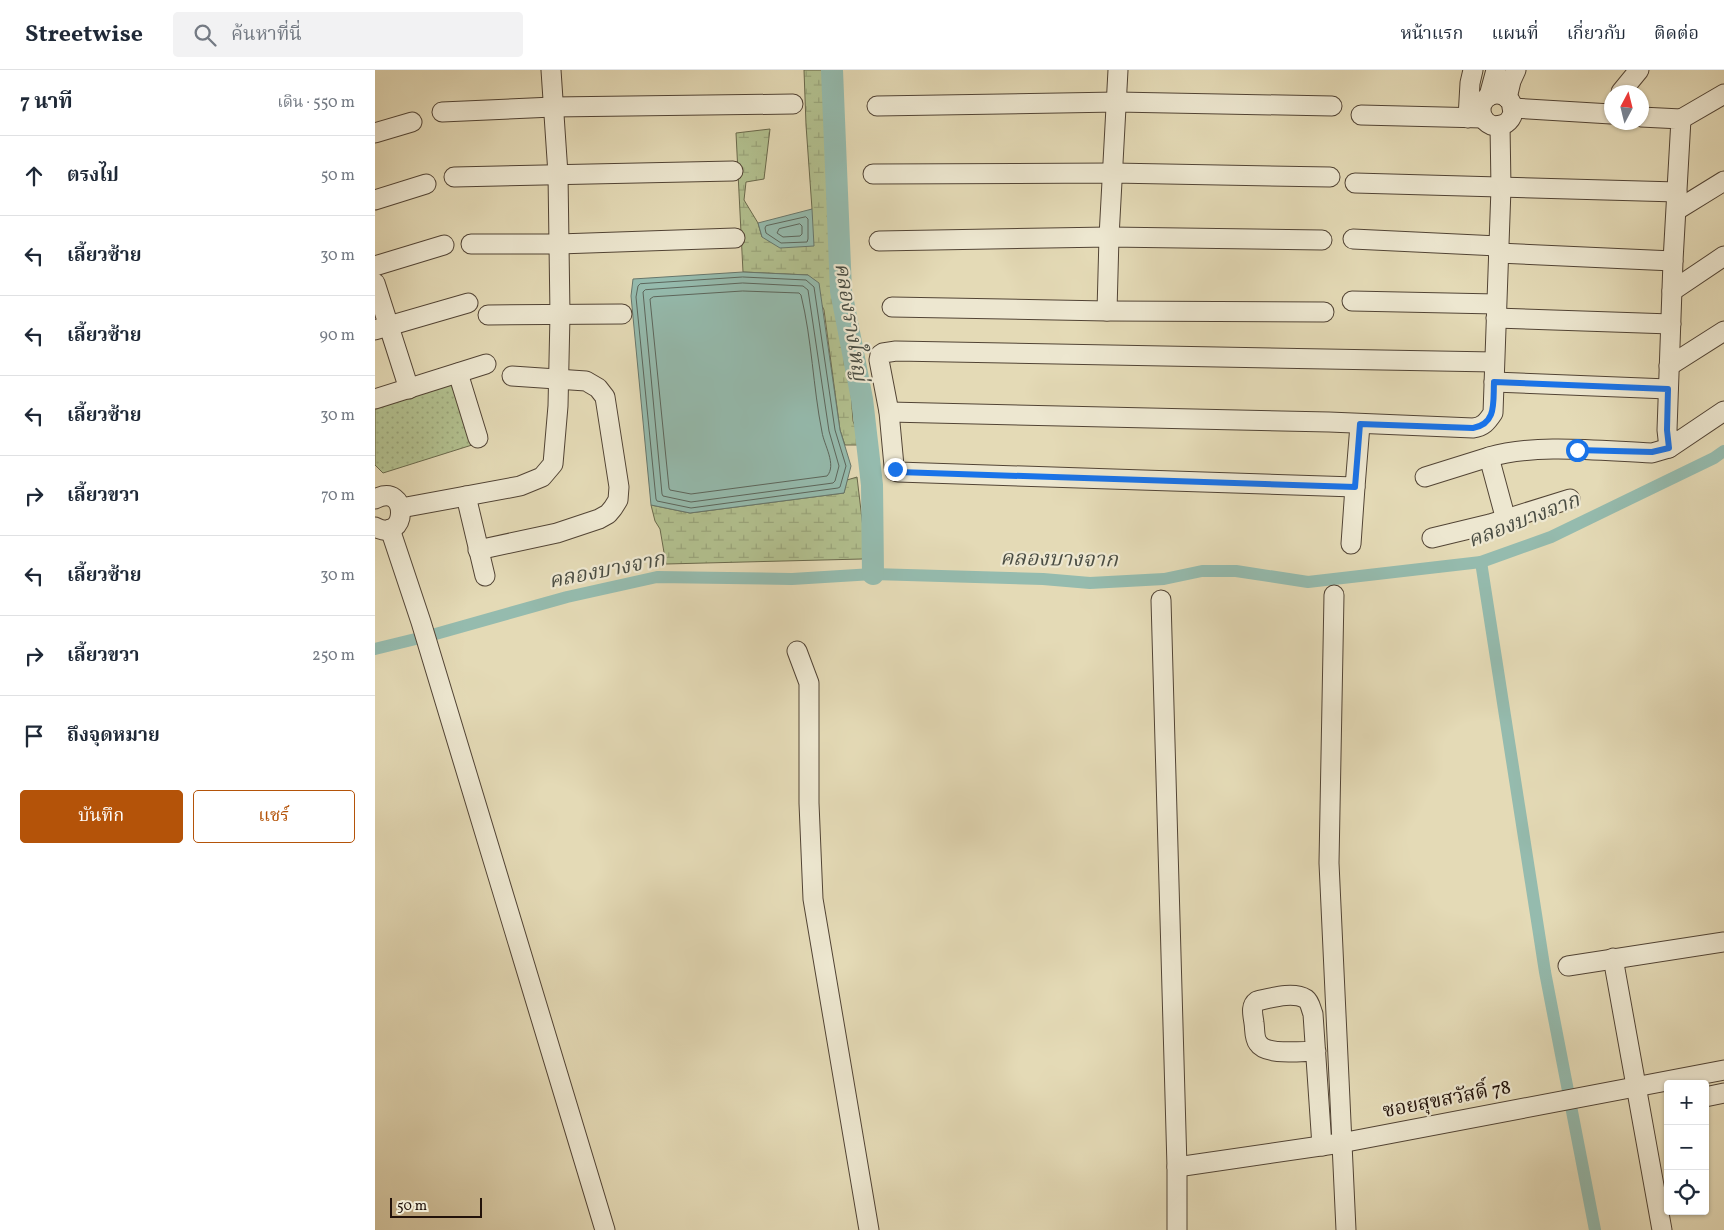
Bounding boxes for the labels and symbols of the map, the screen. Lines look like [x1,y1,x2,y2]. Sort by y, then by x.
north arrow [1604,85,1649,130]
water label: คลองรางใหญ่ [826,261,876,386]
route start [1566,439,1589,462]
route end [884,458,907,481]
water label: คลองบางจาก [1464,486,1585,556]
water label: คลองบางจาก [1000,544,1119,576]
water label: คลองบางจาก [546,545,669,596]
street label: ซอยสุขสวัสดิ์ 78 [1380,1071,1514,1126]
scale bar [390,1195,483,1218]

